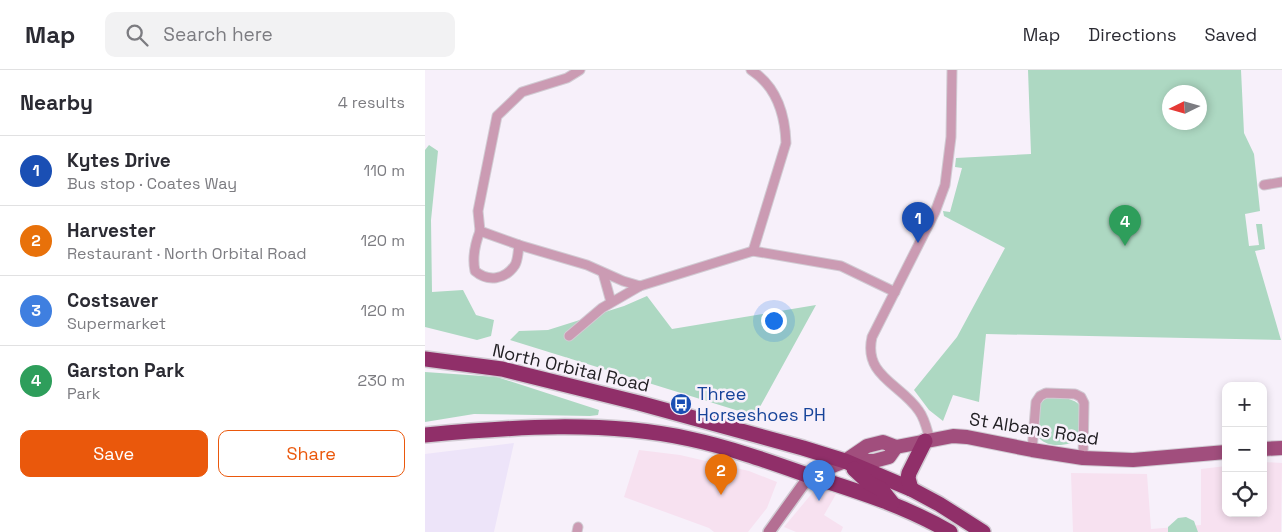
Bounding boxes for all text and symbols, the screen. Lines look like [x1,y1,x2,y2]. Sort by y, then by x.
search box [105,12,455,57]
text: Map [25,19,75,50]
icon: search [123,21,151,49]
text: Search here [163,22,273,47]
text: Map [1023,23,1060,46]
text: Directions [1088,23,1177,46]
text: Saved [1205,23,1257,46]
north arrow [1162,85,1207,130]
text: Nearby [20,89,93,116]
text: 4 results [338,92,405,113]
text: Kytes Drive [67,148,171,173]
text: 1 [32,160,40,181]
text: 110 m [363,160,405,181]
text: Bus stop · Coates Way [67,173,237,194]
pin: 1 [902,202,934,243]
pin: 4 [1109,205,1141,246]
text: Harvester [67,218,156,243]
text: 2 [31,230,41,251]
text: 120 m [361,230,405,251]
text: Restaurant · North Orbital Road [67,243,307,264]
text: Costsaver [67,288,158,313]
text: 3 [31,300,41,321]
text: 120 m [361,300,405,321]
your location [761,308,787,334]
text: Supermarket [67,313,166,334]
street label: North Orbital Road [490,338,652,397]
text: Garston Park [67,358,185,383]
text: 4 [31,370,41,391]
text: 230 m [358,370,405,391]
place label: Three Horseshoes PH [697,382,826,426]
map controls [1222,382,1267,517]
button: + [1222,382,1267,427]
text: Park [67,383,100,404]
bus stop icon: Three Horseshoes PH [669,392,693,416]
street label: St Albans Road [968,407,1100,450]
button: − [1222,427,1267,472]
button: Save [20,430,208,477]
button: Share [218,430,405,477]
pin: 2 [705,454,737,495]
pin: 3 [803,460,835,501]
button: locate [1222,472,1267,517]

